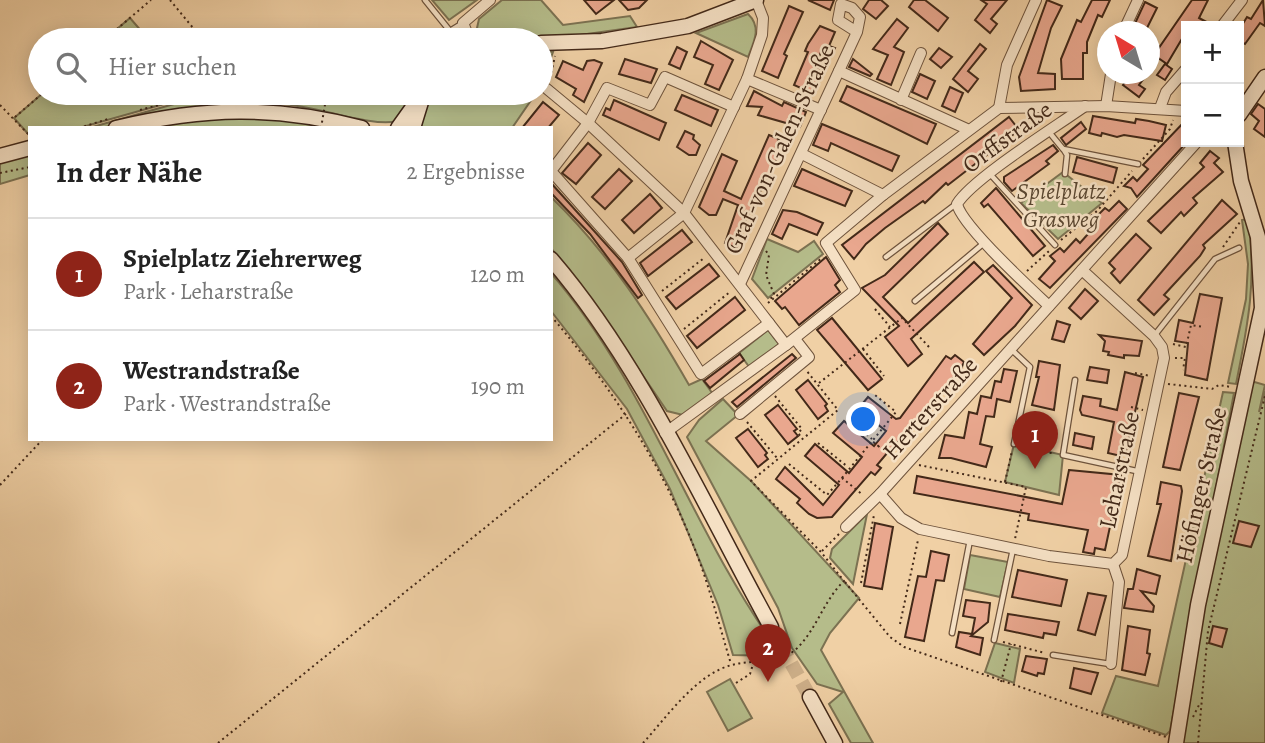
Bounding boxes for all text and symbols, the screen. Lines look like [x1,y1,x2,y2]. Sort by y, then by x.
north arrow [1097,21,1160,84]
map controls [1181,21,1244,147]
button: + [1181,21,1244,84]
search box [28,28,553,105]
street label: Graf-von-Galen-Straße [716,39,842,259]
icon: search [52,48,90,86]
text: Hier suchen [108,49,237,84]
button: − [1181,84,1244,147]
street label: Orffstraße [956,94,1058,180]
text: In der Nähe [56,152,202,192]
text: 2 Ergebnisse [406,156,525,187]
park label: Spielplatz Grasweg [1017,175,1106,235]
text: Spielplatz Ziehrerweg [123,241,362,276]
text: 1 [75,259,83,290]
text: 120 m [470,259,525,290]
text: Park · Leharstraße [123,276,294,307]
street label: Herterstraße [875,350,985,466]
text: Westrandstraße [123,353,300,388]
text: 2 [73,371,85,402]
text: 190 m [471,371,525,402]
text: Park · Westrandstraße [123,388,331,419]
your location [846,402,880,436]
street label: Höfinger Straße [1167,404,1235,566]
street label: Leharstraße [1091,409,1147,531]
pin: 1 [1012,411,1058,469]
pin: 2 [745,624,791,682]

